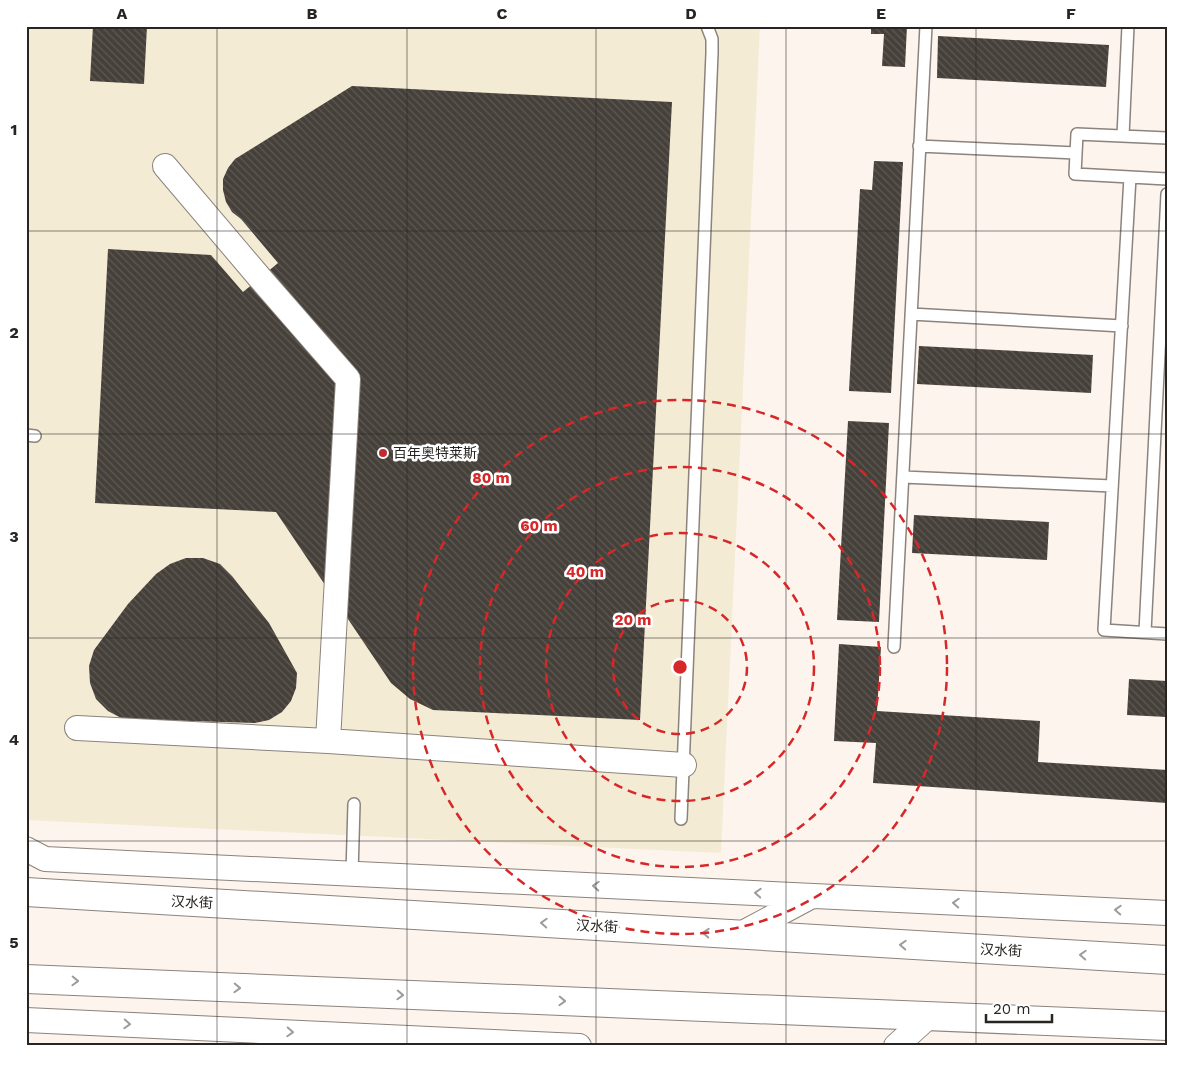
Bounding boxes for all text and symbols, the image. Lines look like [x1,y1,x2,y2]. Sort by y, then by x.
text: A [117,4,128,23]
text: B [307,4,318,23]
text: C [497,4,508,23]
text: D [685,4,697,23]
text: E [876,4,886,23]
text: F [1066,4,1076,23]
text: 1 [11,120,17,139]
text: 2 [9,323,19,342]
place label: 百年奥特莱斯 [393,445,477,461]
marker: 百年奥特莱斯 [377,447,389,459]
text: 80 m [472,469,510,487]
text: 60 m [520,517,558,535]
text: 3 [9,527,19,546]
text: 40 m [566,563,604,581]
text: 20 m [614,611,652,629]
centre of rings [671,658,689,676]
text: 4 [9,730,19,749]
one-way arrow [592,880,600,891]
one-way arrow [754,888,762,899]
street label: 汉水街 [171,893,213,911]
one-way arrow [951,897,959,908]
one-way arrow [1114,905,1122,916]
street label: 汉水街 [576,917,618,935]
one-way arrow [540,918,548,929]
one-way arrow [702,927,710,938]
text: 5 [9,933,19,952]
one-way arrow [899,939,907,950]
street label: 汉水街 [980,941,1022,959]
one-way arrow [1079,950,1087,961]
one-way arrow [72,976,79,986]
one-way arrow [234,982,242,993]
one-way arrow [396,989,404,1000]
scale bar [986,992,1052,1024]
one-way arrow [558,996,566,1007]
text: 20 m [993,1000,1031,1018]
one-way arrow [124,1019,132,1030]
one-way arrow [286,1027,294,1037]

